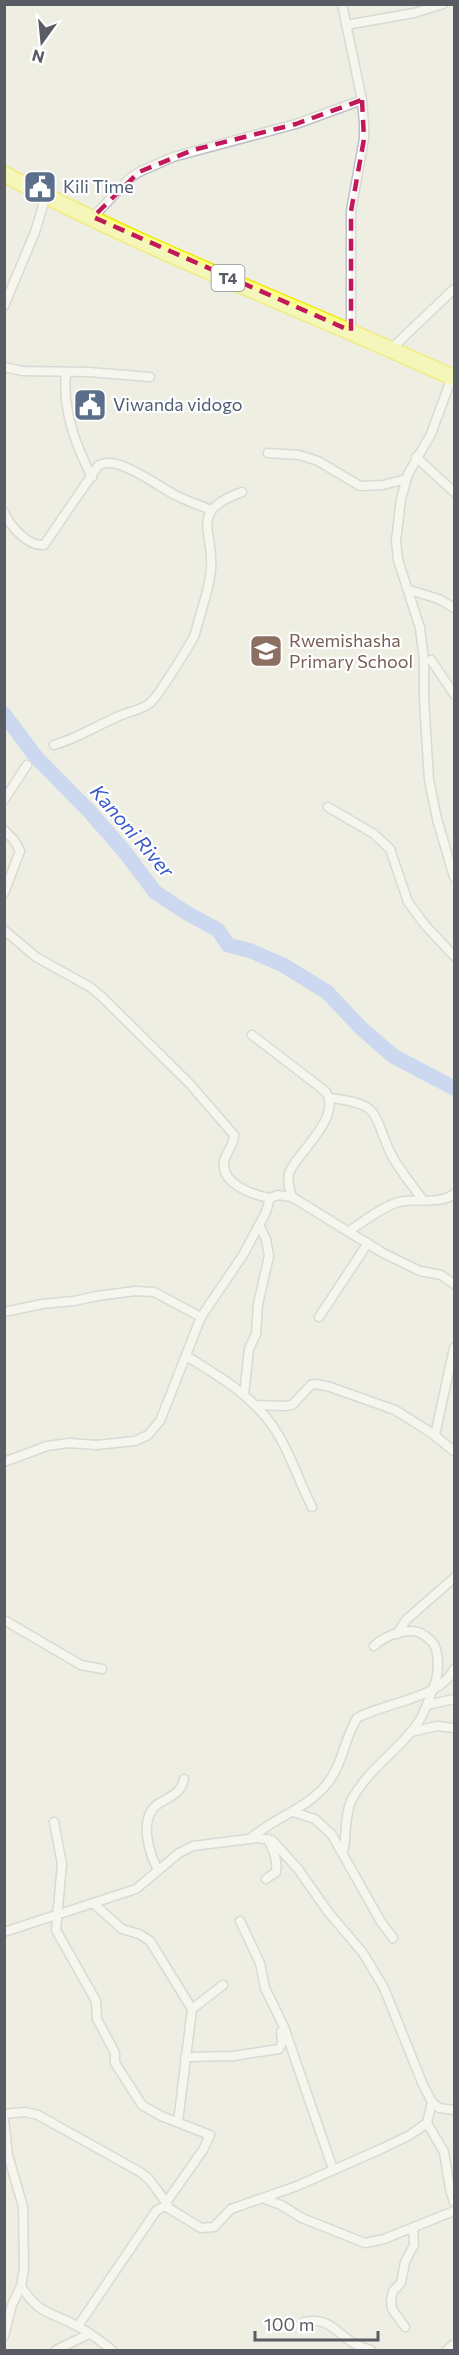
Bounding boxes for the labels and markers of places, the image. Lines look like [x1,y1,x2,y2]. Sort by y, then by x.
public building icon: Kili Time [22,169,58,205]
place label: Kili Time [63,175,134,197]
public building icon: Viwanda vidogo [72,387,108,423]
place label: Viwanda vidogo [113,393,243,415]
place label: Rwemishasha Primary School [289,629,413,672]
school or university icon: Rwemishasha Primary School [248,633,284,669]

